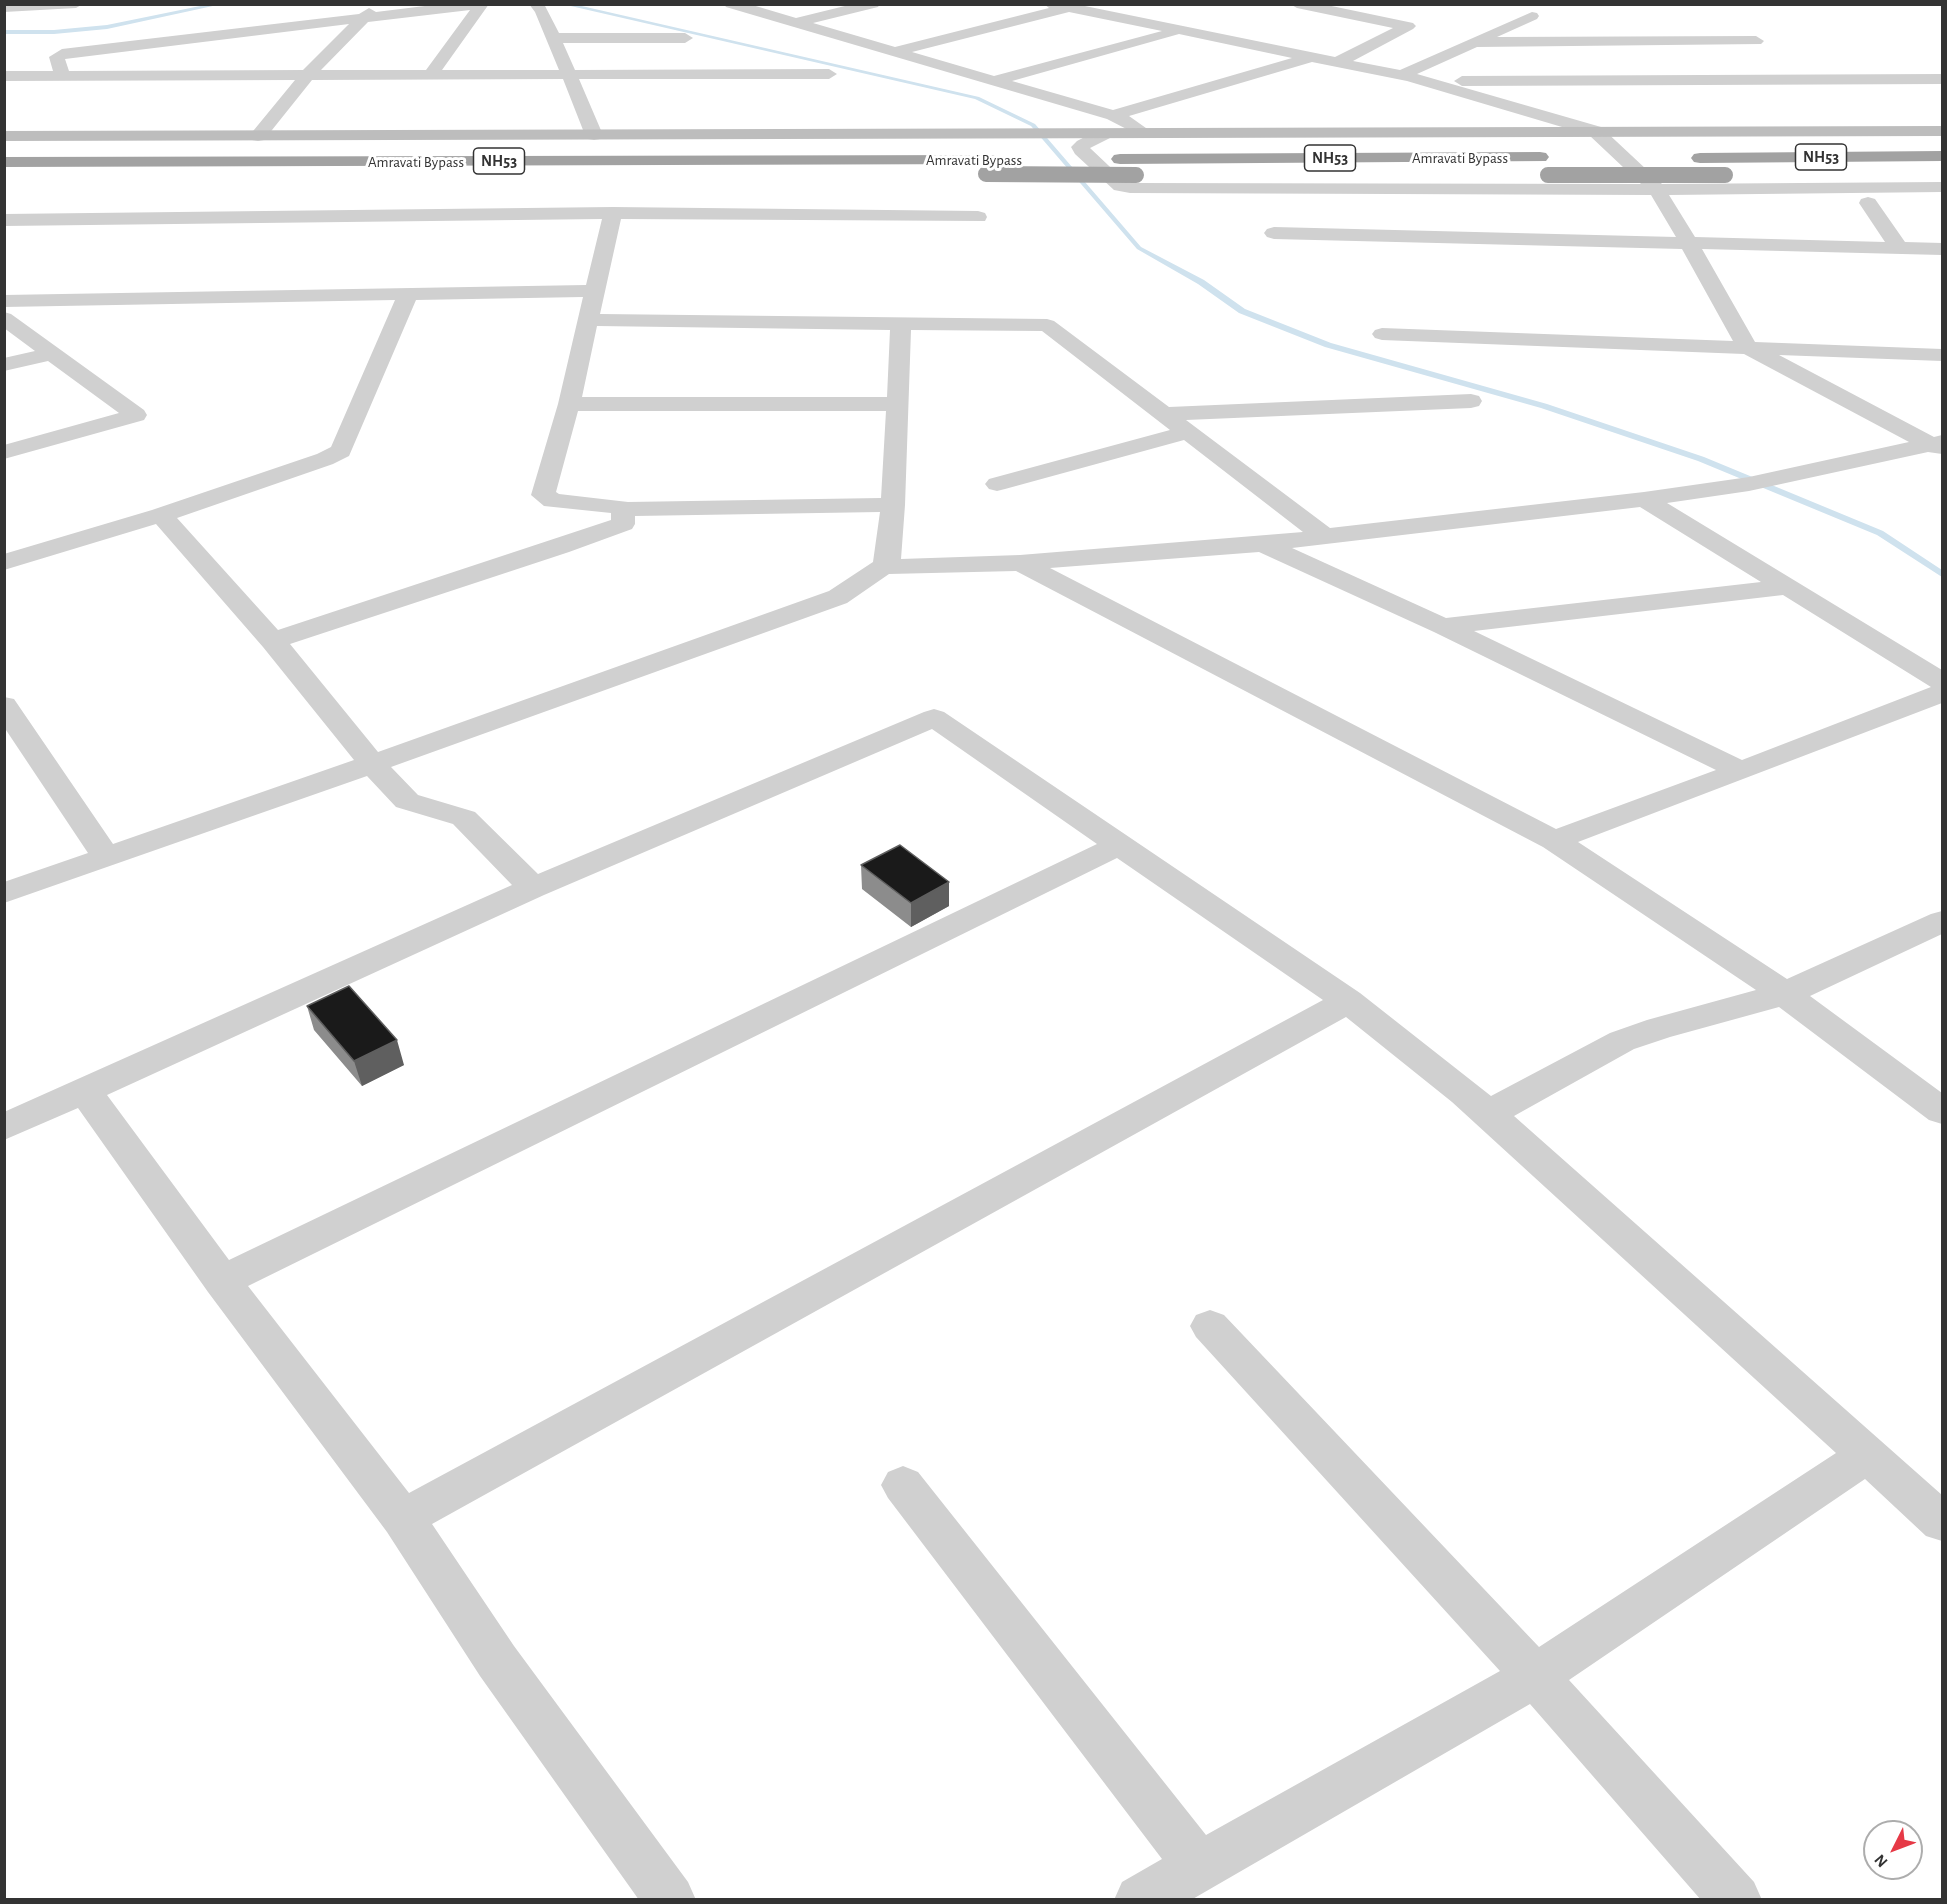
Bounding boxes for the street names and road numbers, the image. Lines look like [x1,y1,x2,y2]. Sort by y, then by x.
road number: NH53 [1796,144,1846,170]
road number: NH53 [1304,145,1356,171]
road number: NH53 [474,148,524,174]
street label: Amravati Bypass [1412,149,1508,167]
street label: Amravati Bypass [926,151,1022,169]
street label: Amravati Bypass [368,153,464,171]

